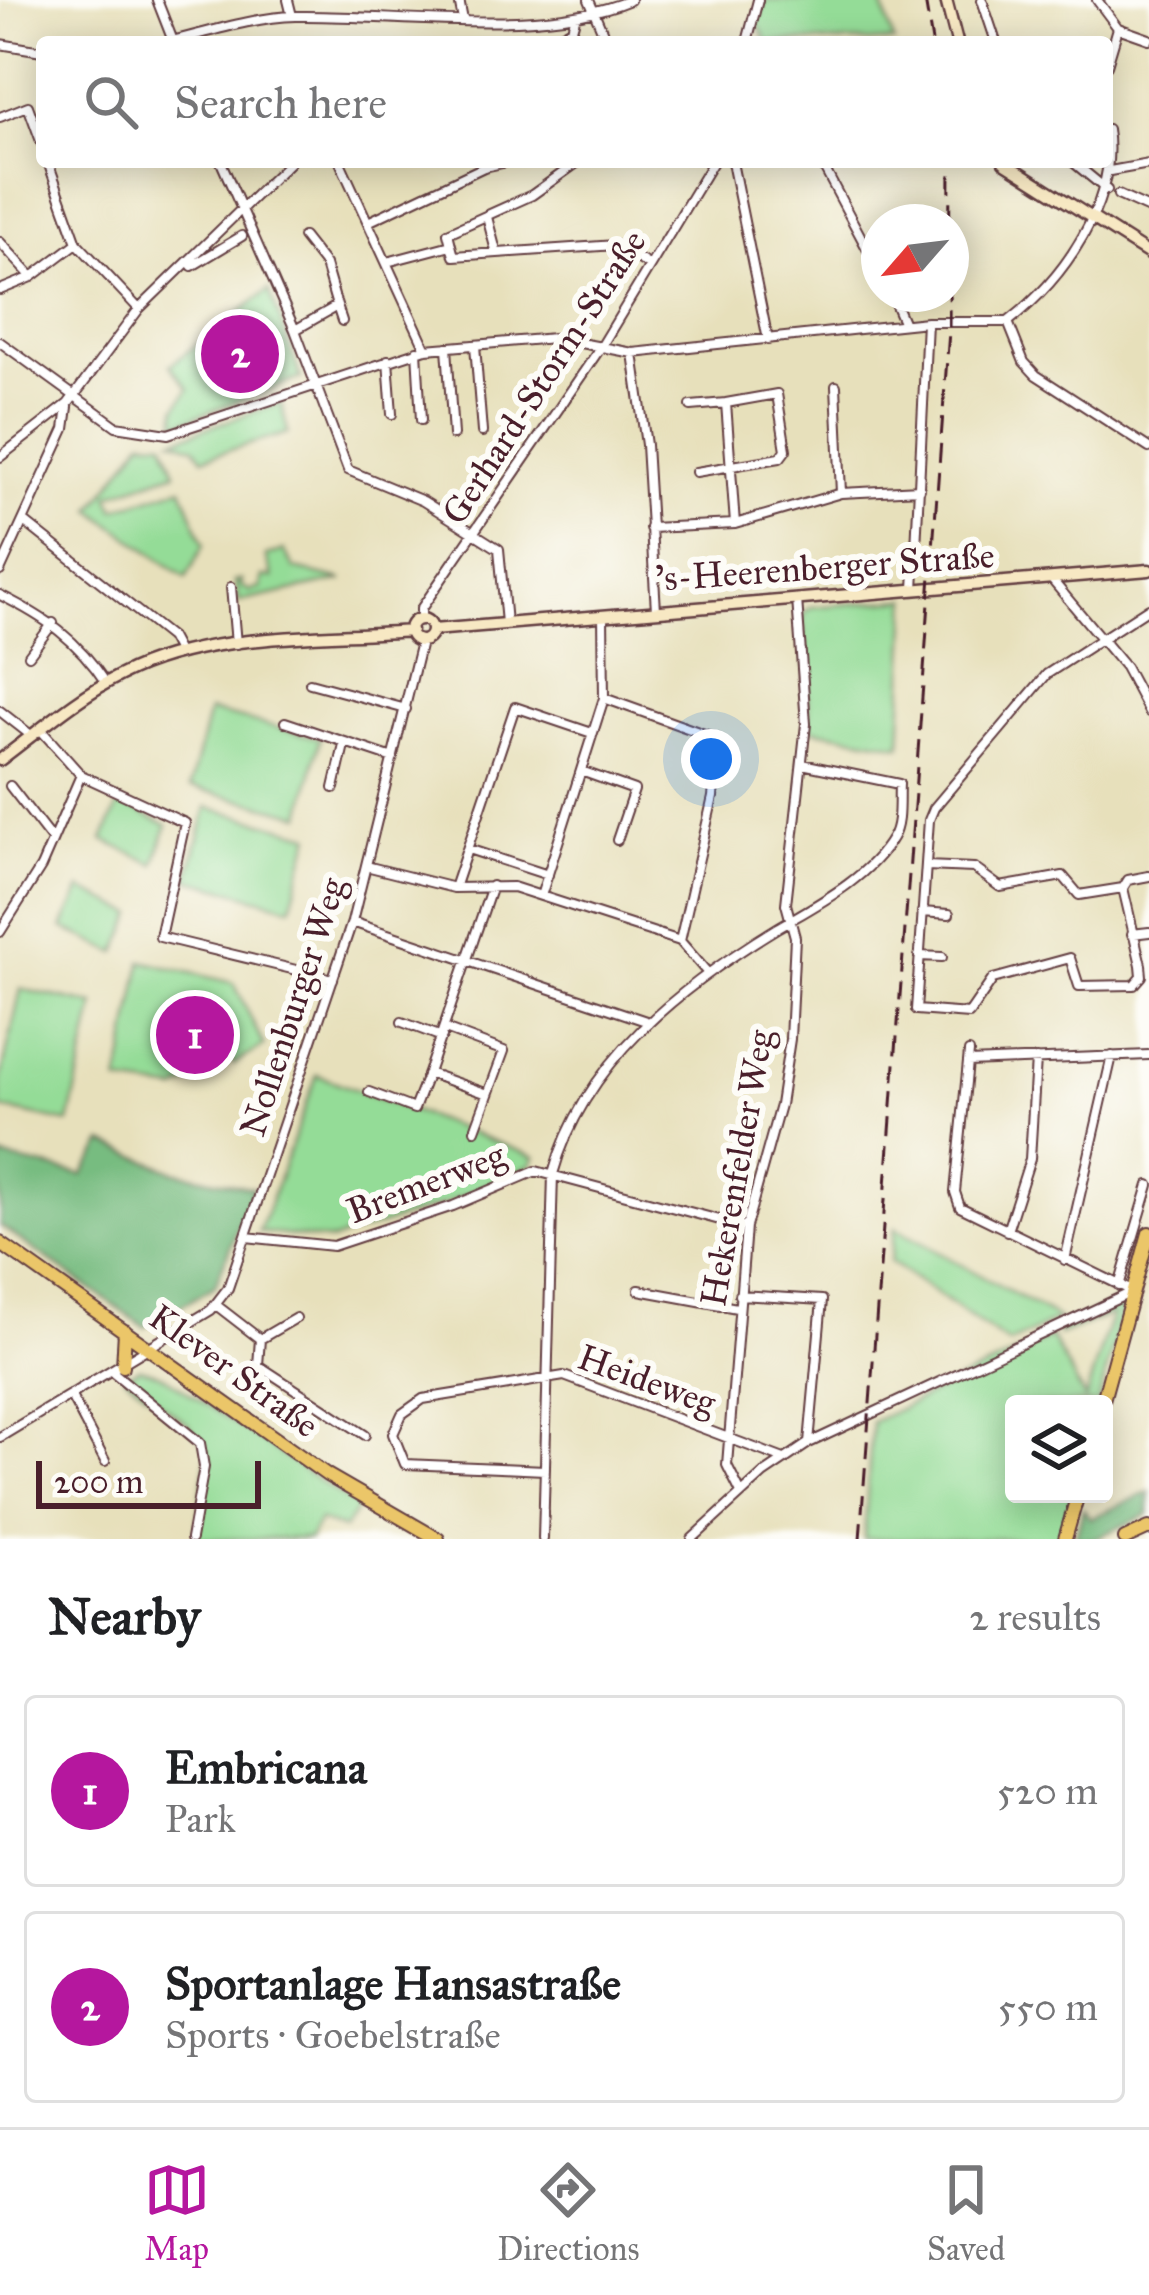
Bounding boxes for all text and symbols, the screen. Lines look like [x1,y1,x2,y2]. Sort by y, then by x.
search box [36,36,1113,168]
icon: search [78,69,144,135]
text: Search here [174,75,387,130]
north arrow [861,204,969,312]
street label: Gerhard-Storm-Straße [432,222,656,532]
pin: 2 [201,309,279,399]
street label: 's-Heerenberger Straße [654,533,996,601]
your location [681,729,741,789]
street label: Nollenburger Weg [230,872,356,1142]
pin: 1 [156,990,234,1080]
street label: Hekerenfelder Weg [691,1026,783,1310]
street label: Bremerweg [341,1133,511,1233]
street label: Klever Straße [141,1295,327,1447]
street label: Heideweg [572,1335,722,1425]
map controls [1005,1395,1113,1503]
button: layers [1005,1395,1113,1503]
scale bar [36,1455,261,1508]
text: 200 m [54,1462,144,1502]
text: Nearby [48,1586,200,1648]
text: 2 results [969,1593,1101,1641]
text: Embricana [165,1740,367,1795]
text: 1 [82,1767,98,1815]
text: 520 m [997,1767,1098,1815]
text: Park [165,1795,236,1843]
text: Sportanlage Hansastraße [165,1956,621,2011]
text: 2 [80,1983,100,2031]
text: 550 m [998,1983,1098,2031]
text: Sports · Goebelstraße [165,2011,501,2059]
tab: Map [144,2157,210,2269]
tab: Directions [497,2157,639,2269]
tab: Saved [927,2157,1005,2269]

